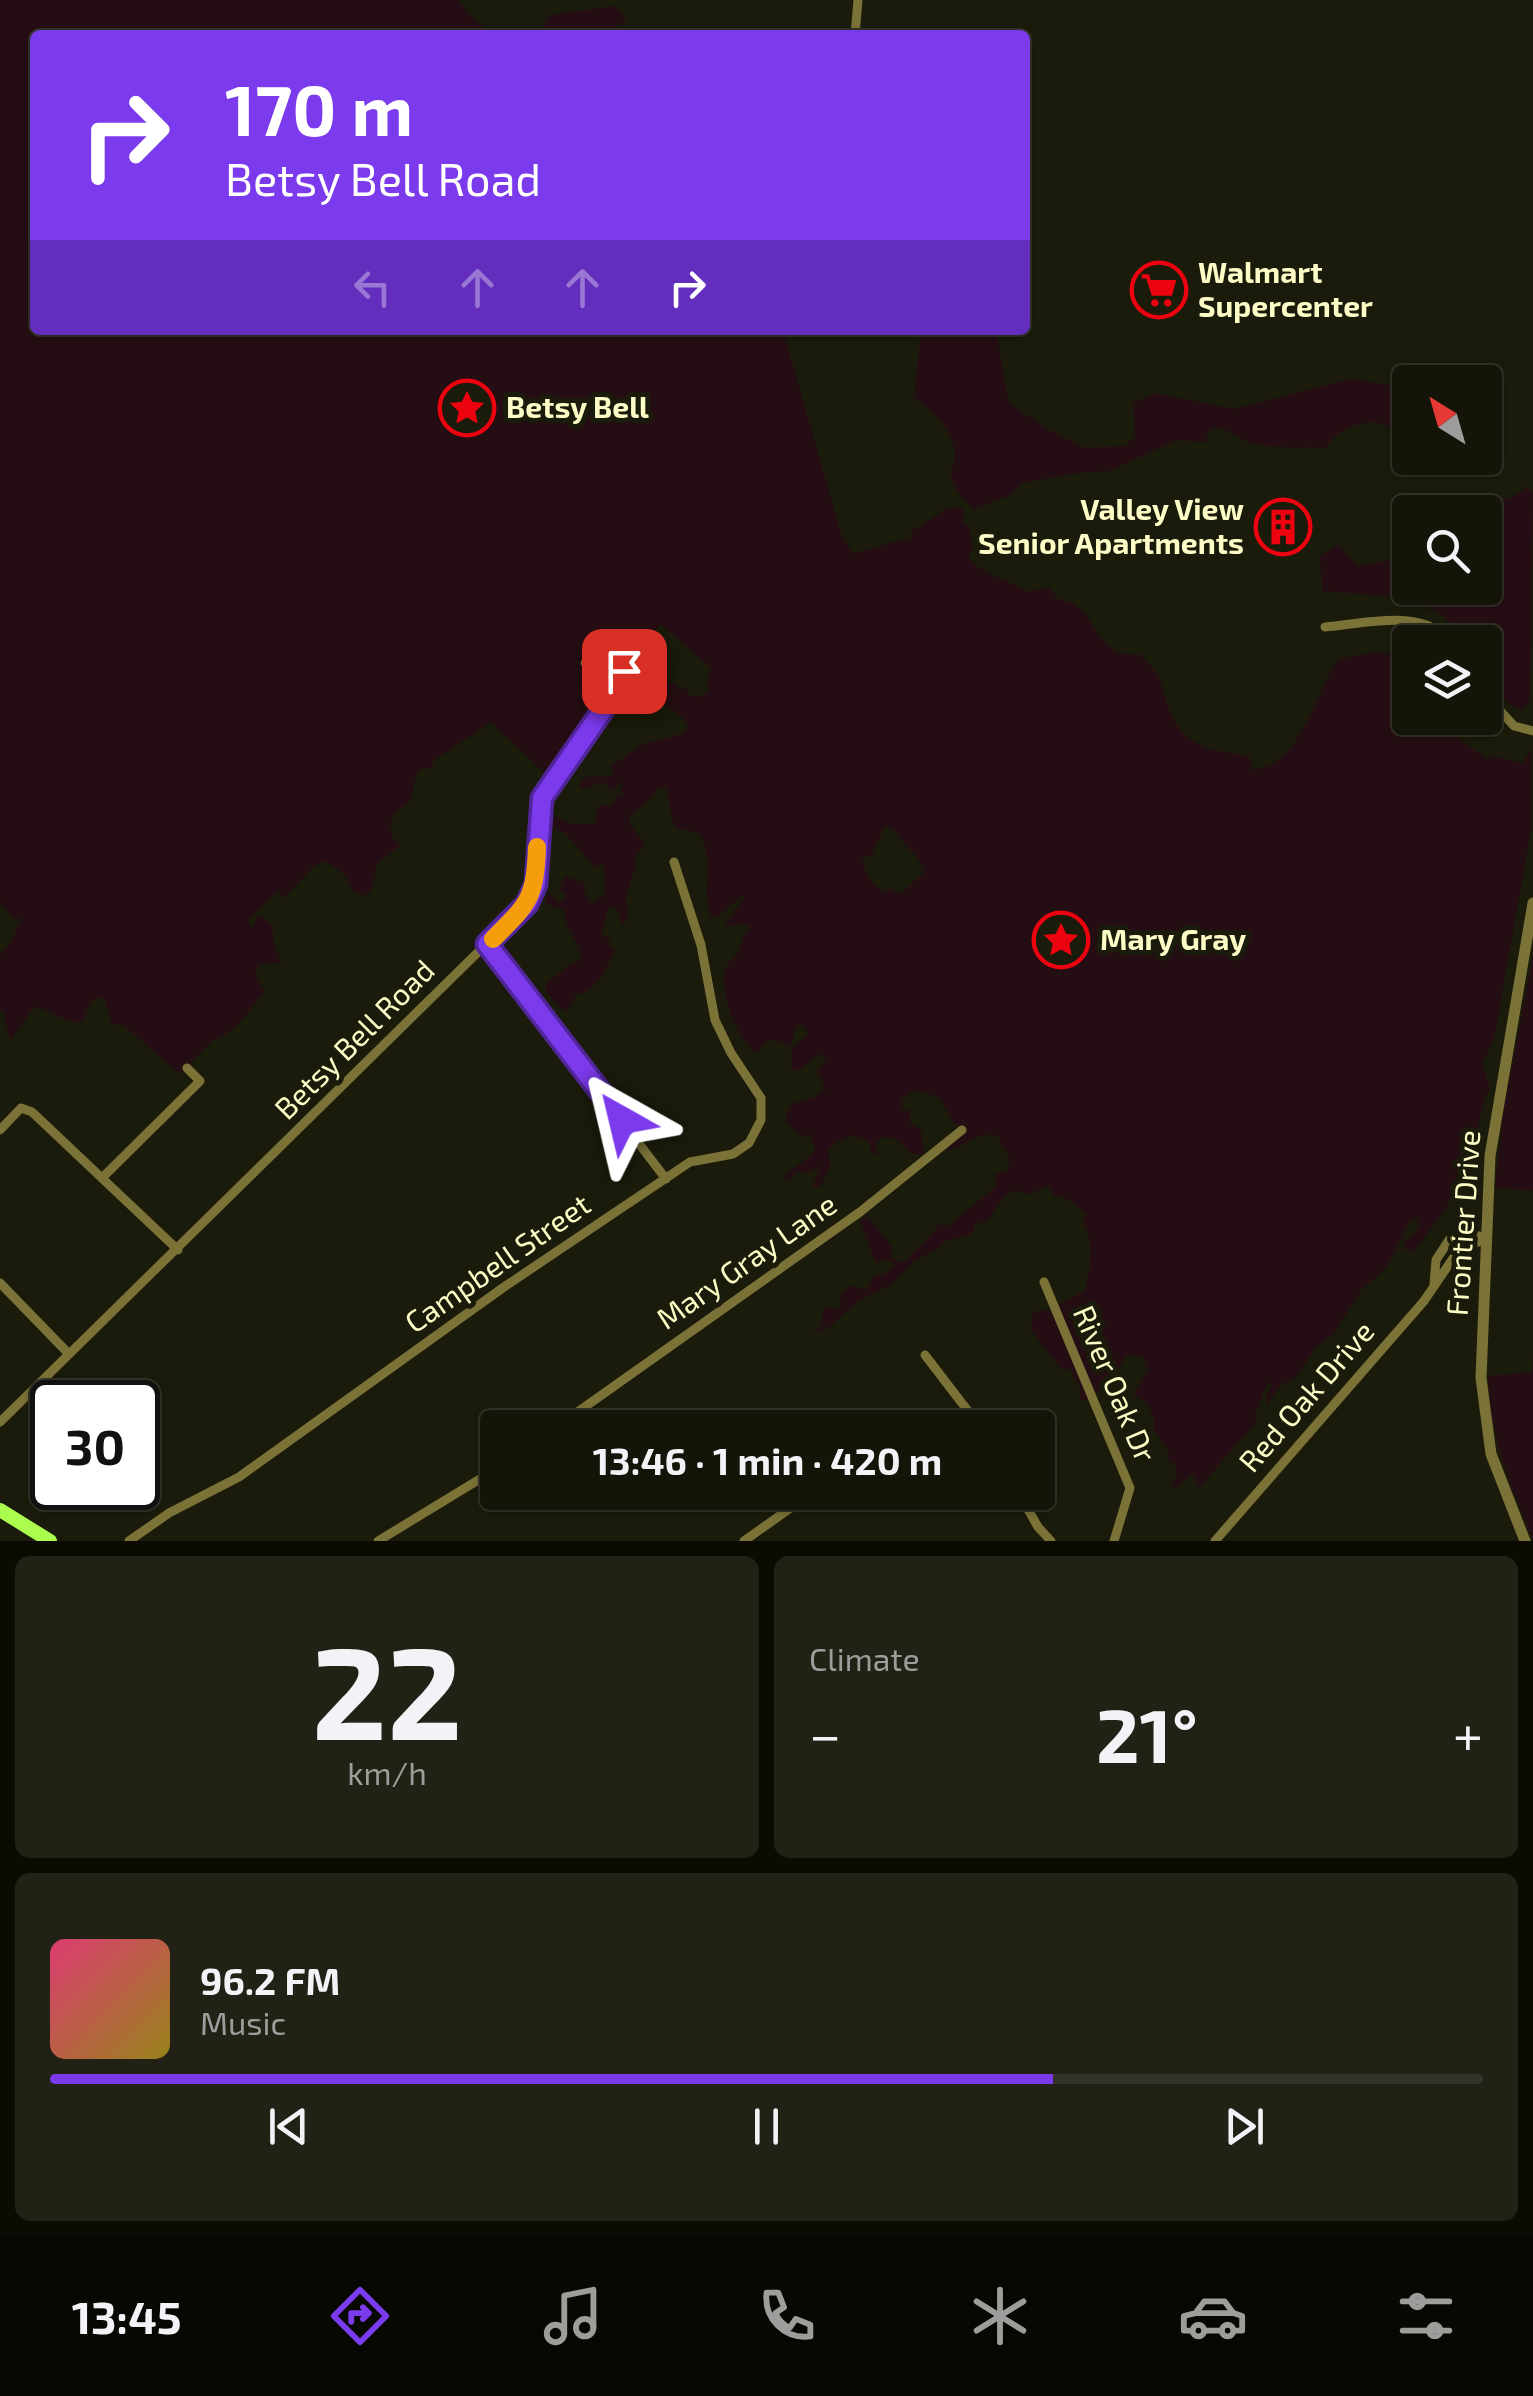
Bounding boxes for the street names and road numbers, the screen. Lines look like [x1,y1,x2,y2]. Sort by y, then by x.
street label: Betsy Bell Road [266,951,441,1126]
street label: Frontier Drive [1438,1129,1486,1317]
street label: Campbell Street [397,1185,596,1340]
street label: Mary Gray Lane [649,1185,843,1336]
street label: River Oak Dr [1067,1300,1165,1467]
street label: Red Oak Drive [1230,1313,1381,1478]

